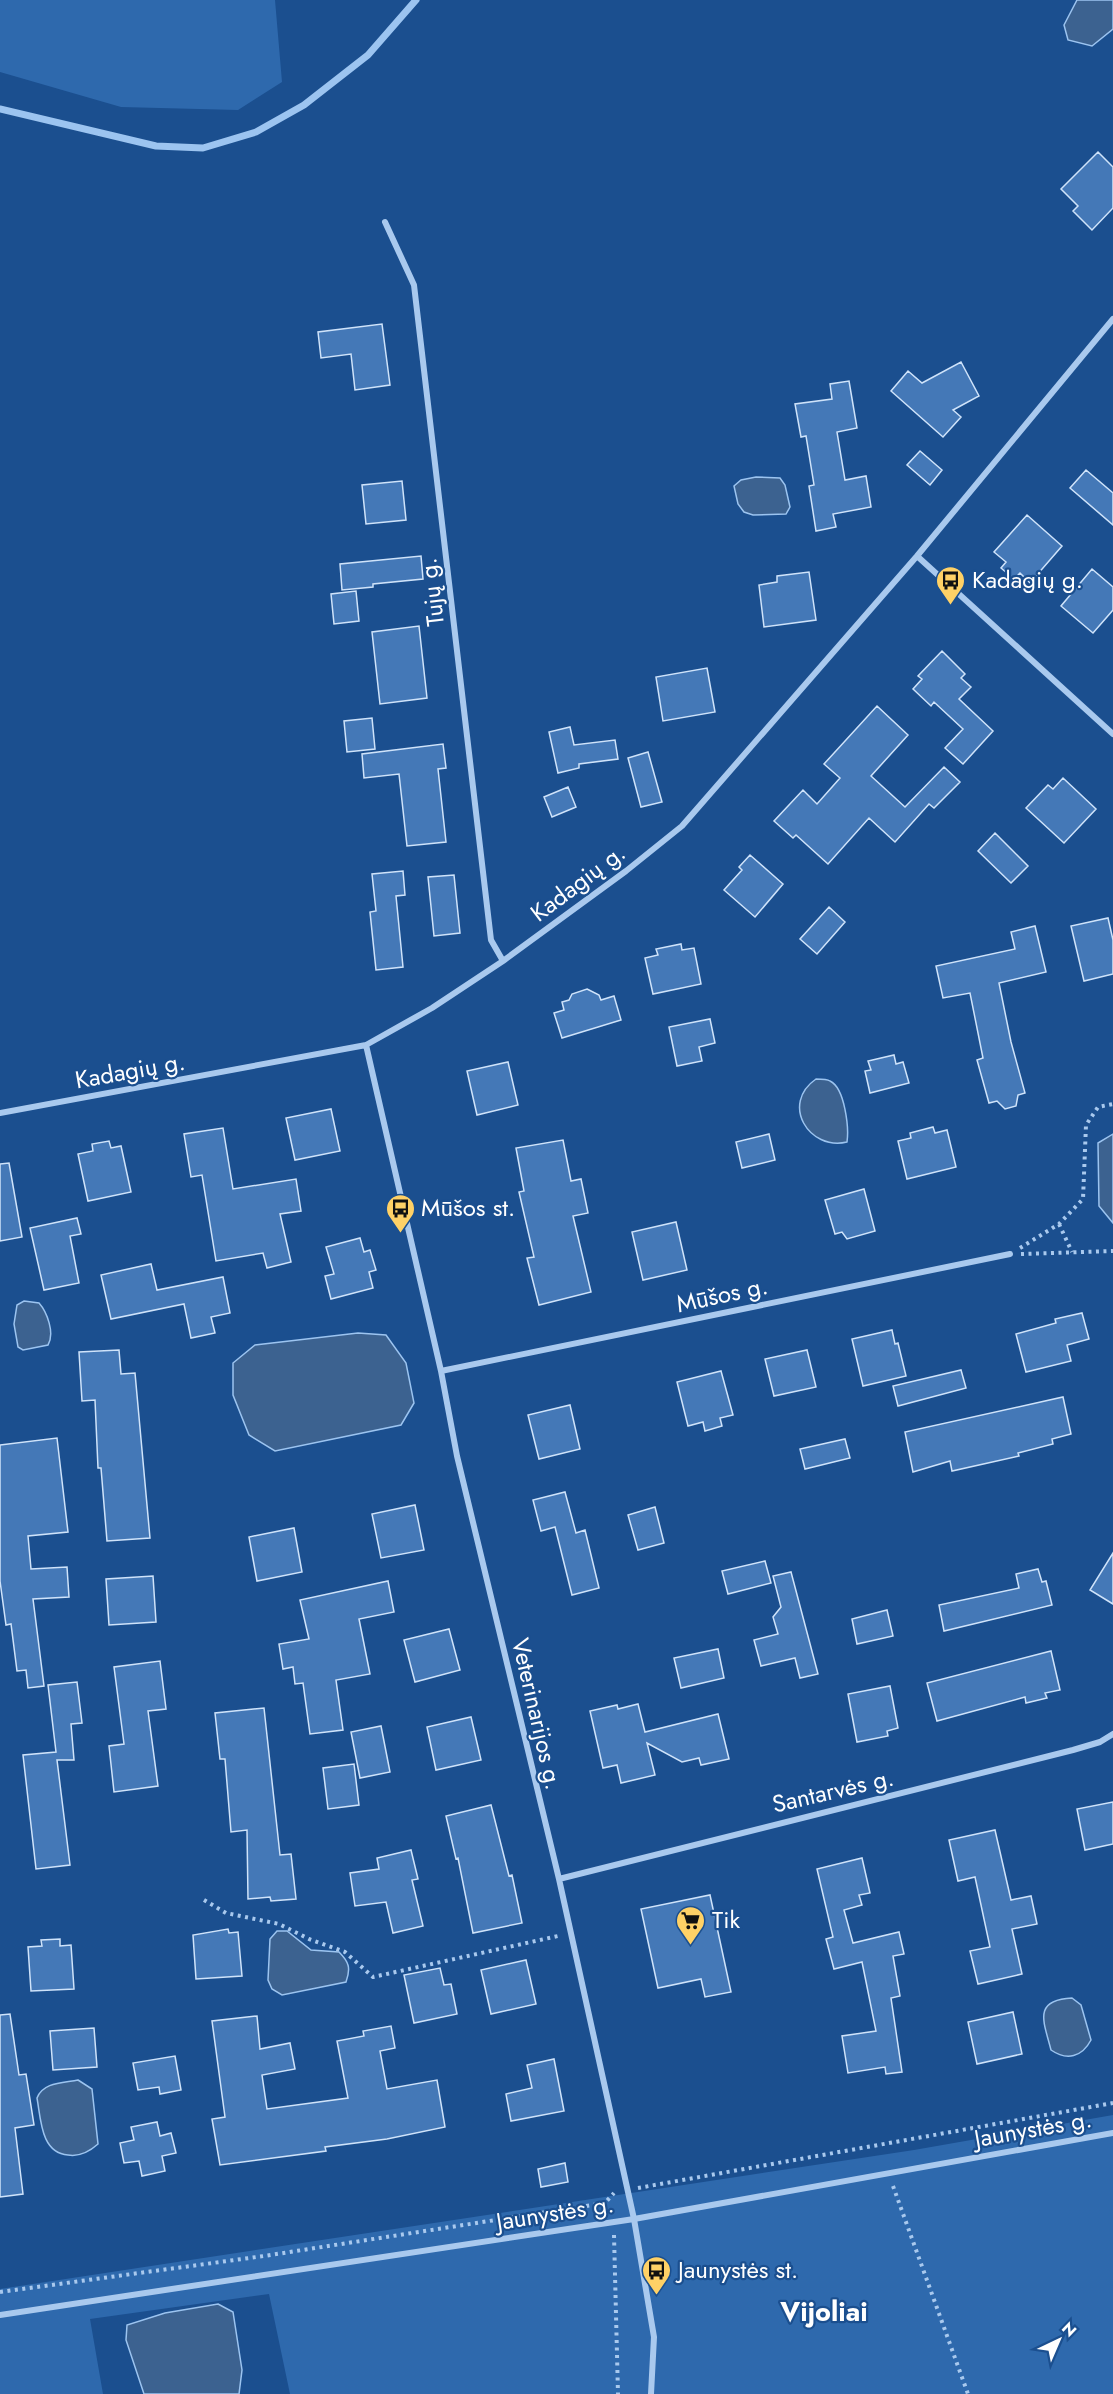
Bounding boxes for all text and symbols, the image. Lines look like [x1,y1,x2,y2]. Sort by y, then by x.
street label: Tujų g. [410,556,453,628]
place label: Kadagių g. [972,562,1083,597]
bus stop icon: Kadagių g. [935,564,967,606]
street label: Kadagių g. [523,835,633,930]
street label: Kadagių g. [72,1044,188,1097]
place label: Mūšos st. [421,1190,515,1225]
bus stop icon: Mūšos st. [384,1192,416,1234]
street label: Mūšos g. [673,1268,771,1321]
street label: Veterinarijos g. [503,1635,572,1793]
street label: Santarvės g. [769,1760,897,1821]
place label: Tik [712,1902,740,1937]
supermarket icon: Tik [675,1904,707,1946]
street label: Jaunystės g. [969,2101,1094,2157]
street label: Jaunystės g. [491,2186,616,2240]
place label: Jaunystės st. [675,2252,798,2287]
bus stop icon: Jaunystės st. [641,2254,673,2296]
district label: Vijoliai [779,2292,868,2331]
north arrow [1029,2310,1089,2370]
text: N [1057,2317,1082,2342]

